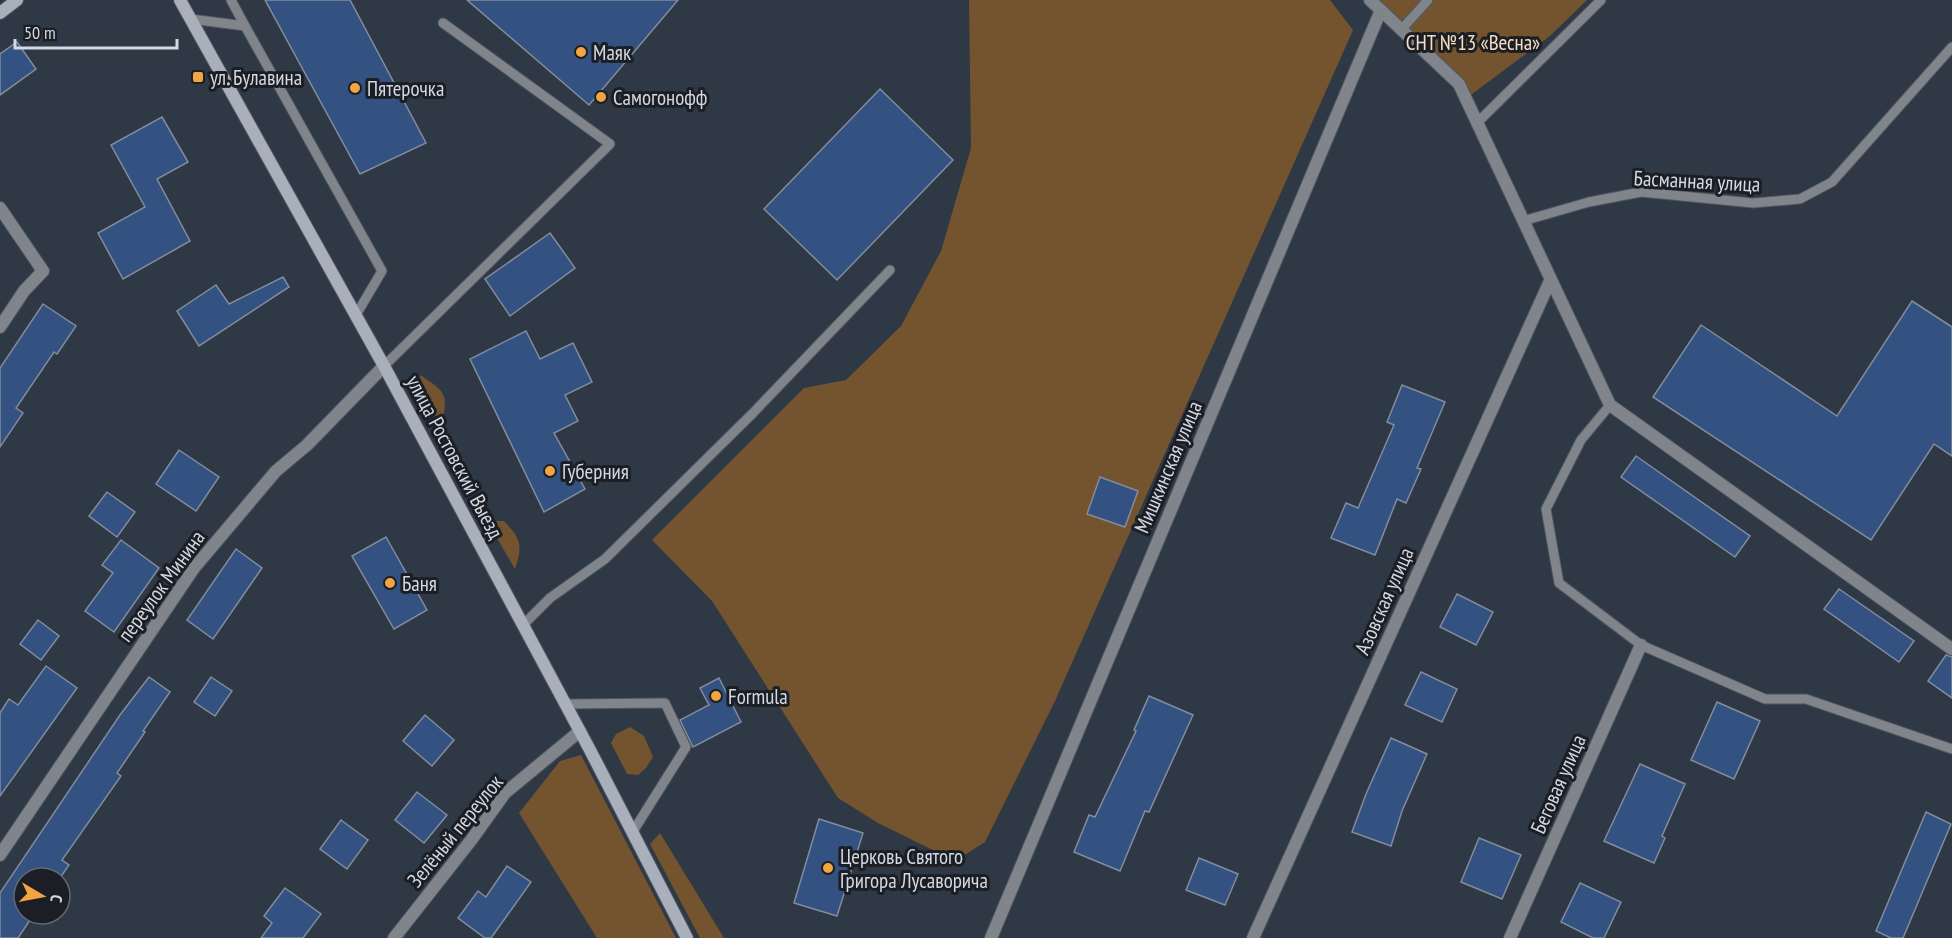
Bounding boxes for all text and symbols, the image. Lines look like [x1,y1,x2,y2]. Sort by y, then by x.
scale bar [15,12,177,50]
text: 50 m [24,21,56,44]
park label: СНТ №13 «Весна» [1406,29,1540,56]
place label: Маяк [593,39,631,66]
marker: Маяк [574,45,588,59]
place label: ул. Булавина [210,64,302,91]
marker: ул. Булавина [191,70,205,84]
place label: Пятерочка [367,75,444,102]
marker: Пятерочка [348,81,362,95]
place label: Самогонофф [613,84,707,111]
marker: Самогонофф [594,90,608,104]
street label: Басманная улица [1633,164,1761,198]
street label: улица Ростовский Выезд [400,370,510,544]
street label: Мишкинская улица [1128,397,1208,537]
place label: Губерния [562,458,629,485]
marker: Губерния [543,464,557,478]
street label: переулок Минина [111,525,211,647]
street label: Азовская улица [1348,543,1420,659]
place label: Баня [402,570,437,597]
marker: Баня [383,576,397,590]
place label: Formula [728,683,788,710]
marker: Formula [709,689,723,703]
street label: Беговая улица [1524,730,1592,838]
street label: Зелёный переулок [401,769,509,893]
place label: Церковь Святого Григора Лусаворича [840,843,988,894]
marker: Церковь Святого Григора Лусаворича [821,861,835,875]
north arrow [12,866,72,926]
text: С [46,893,67,905]

